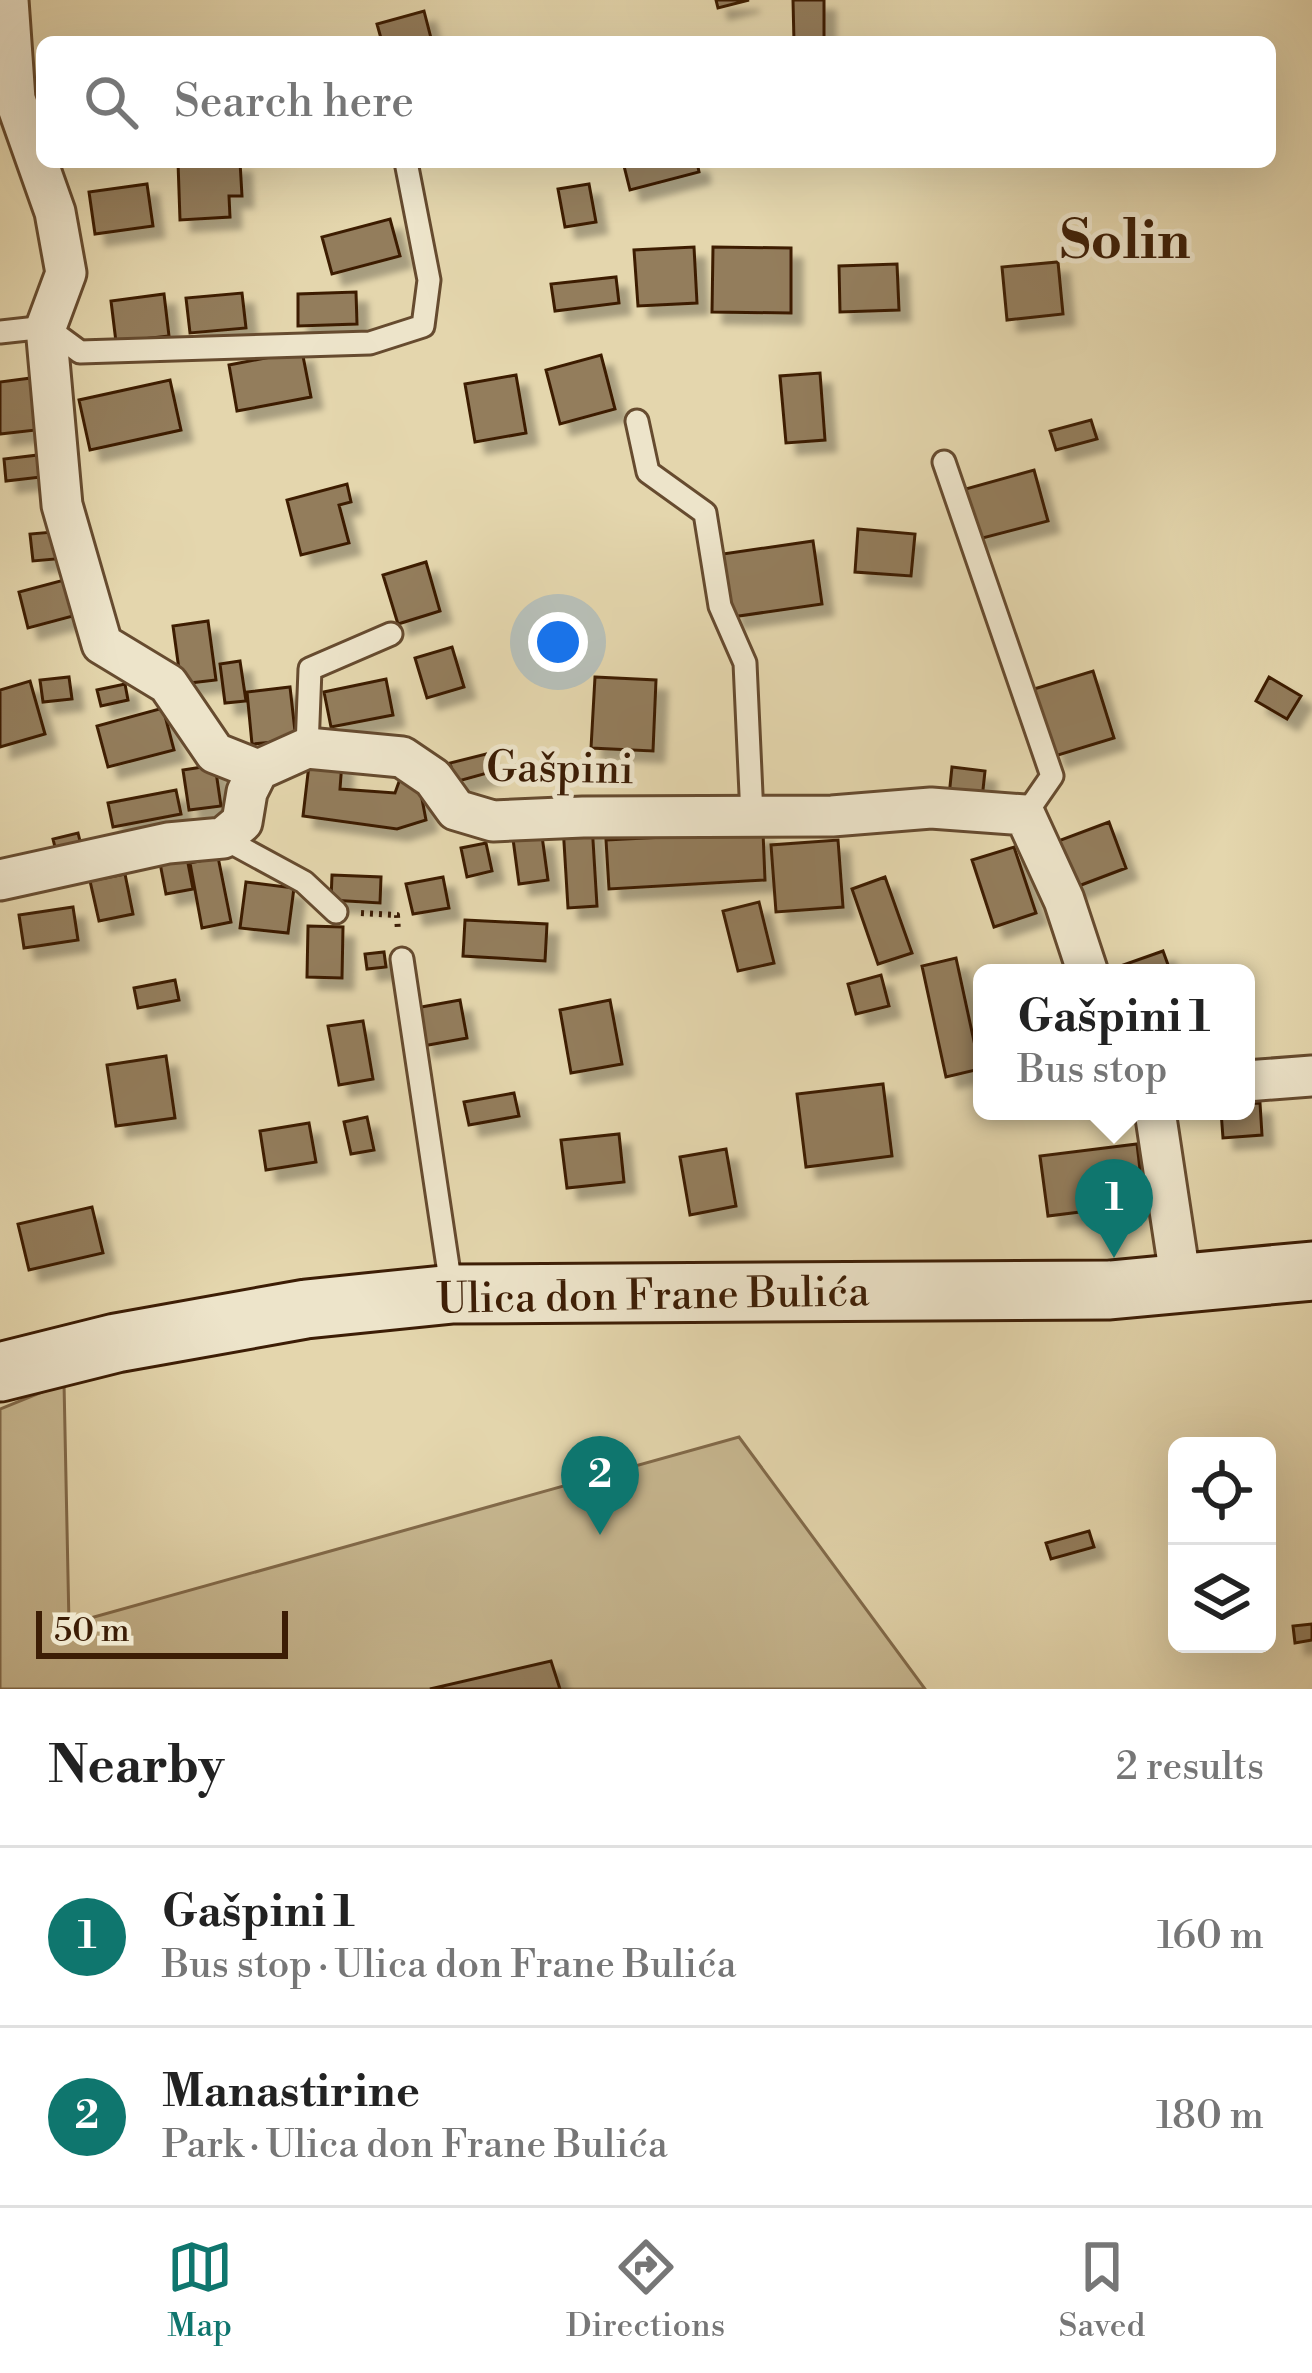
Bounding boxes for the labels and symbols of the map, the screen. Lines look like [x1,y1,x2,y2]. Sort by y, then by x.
district label: Solin [1060,208,1190,276]
your location [528,612,588,672]
street label: Gašpini [486,742,634,797]
pin: 1 [1075,1159,1153,1258]
street label: Ulica don Frane Bulića [436,1266,871,1327]
pin: 2 [561,1436,639,1535]
scale bar [36,1605,288,1658]

